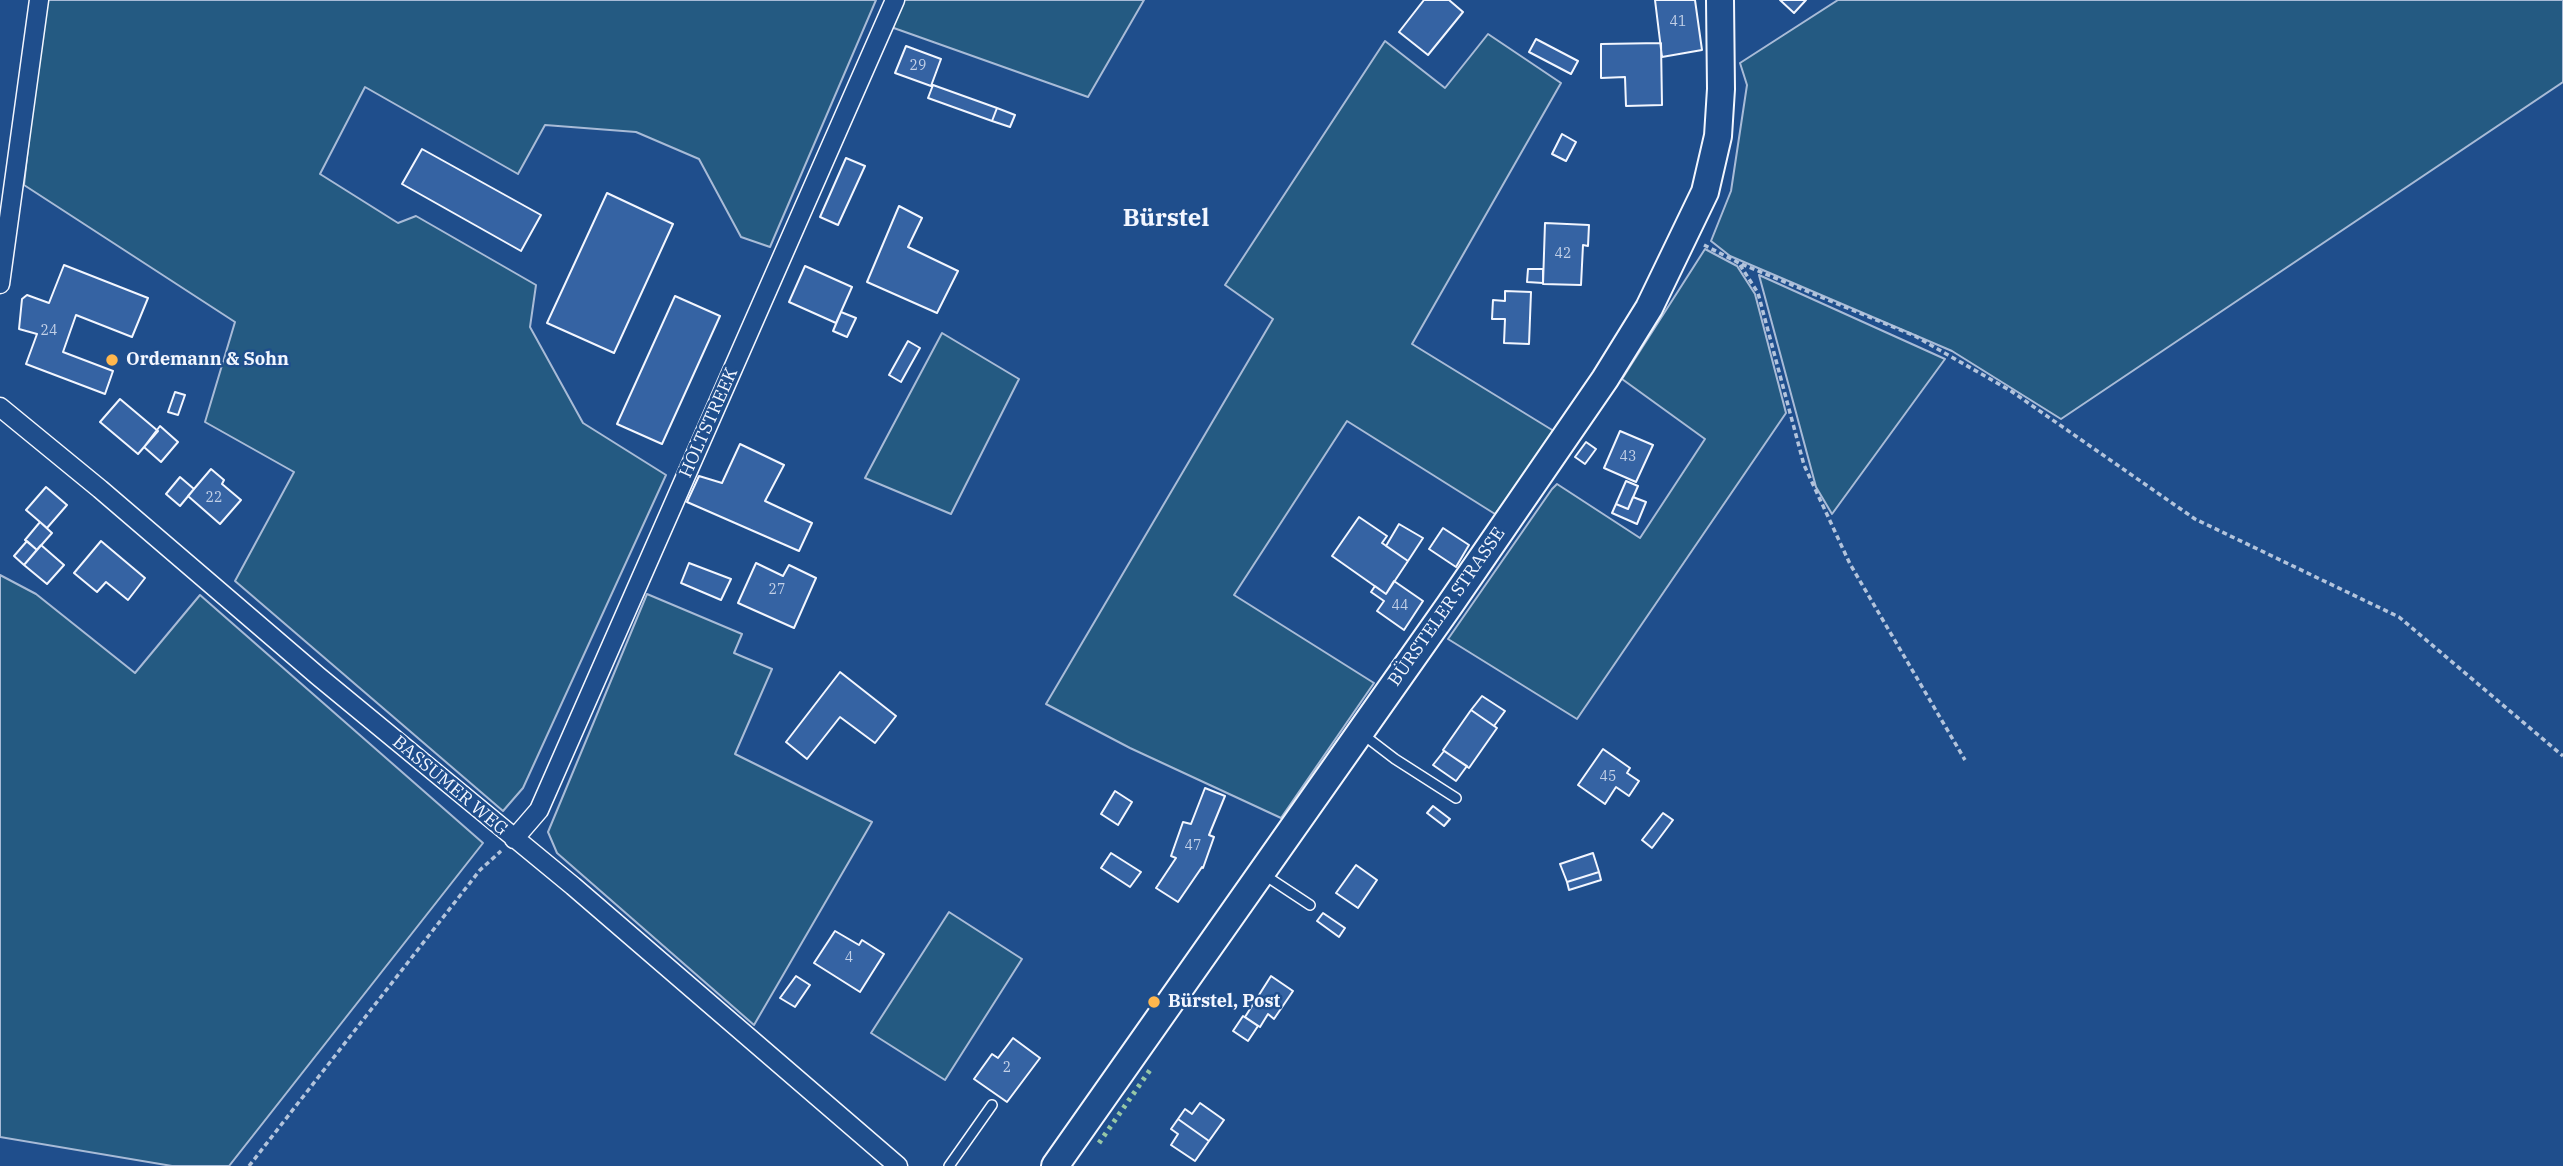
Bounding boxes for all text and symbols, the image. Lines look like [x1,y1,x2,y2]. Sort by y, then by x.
house number: 41 [1670,14,1686,30]
house number: 29 [910,58,926,74]
district label: Bürstel [1123,205,1209,233]
house number: 42 [1555,246,1571,262]
house number: 24 [41,323,57,339]
place label: Ordemann & Sohn [126,349,289,371]
marker: Ordemann & Sohn [104,352,120,368]
street label: HOLTSTREEK [675,365,743,481]
house number: 43 [1620,449,1636,465]
house number: 22 [206,490,222,506]
street label: BÜRSTELER STRASSE [1384,523,1510,691]
house number: 27 [769,582,785,598]
house number: 44 [1392,598,1408,614]
street label: BASSUMER WEG [388,732,512,840]
house number: 45 [1600,769,1616,785]
house number: 47 [1185,838,1201,854]
house number: 4 [845,950,853,966]
place label: Bürstel, Post [1168,991,1280,1013]
marker: Bürstel, Post [1146,994,1162,1010]
house number: 2 [1003,1060,1011,1076]

